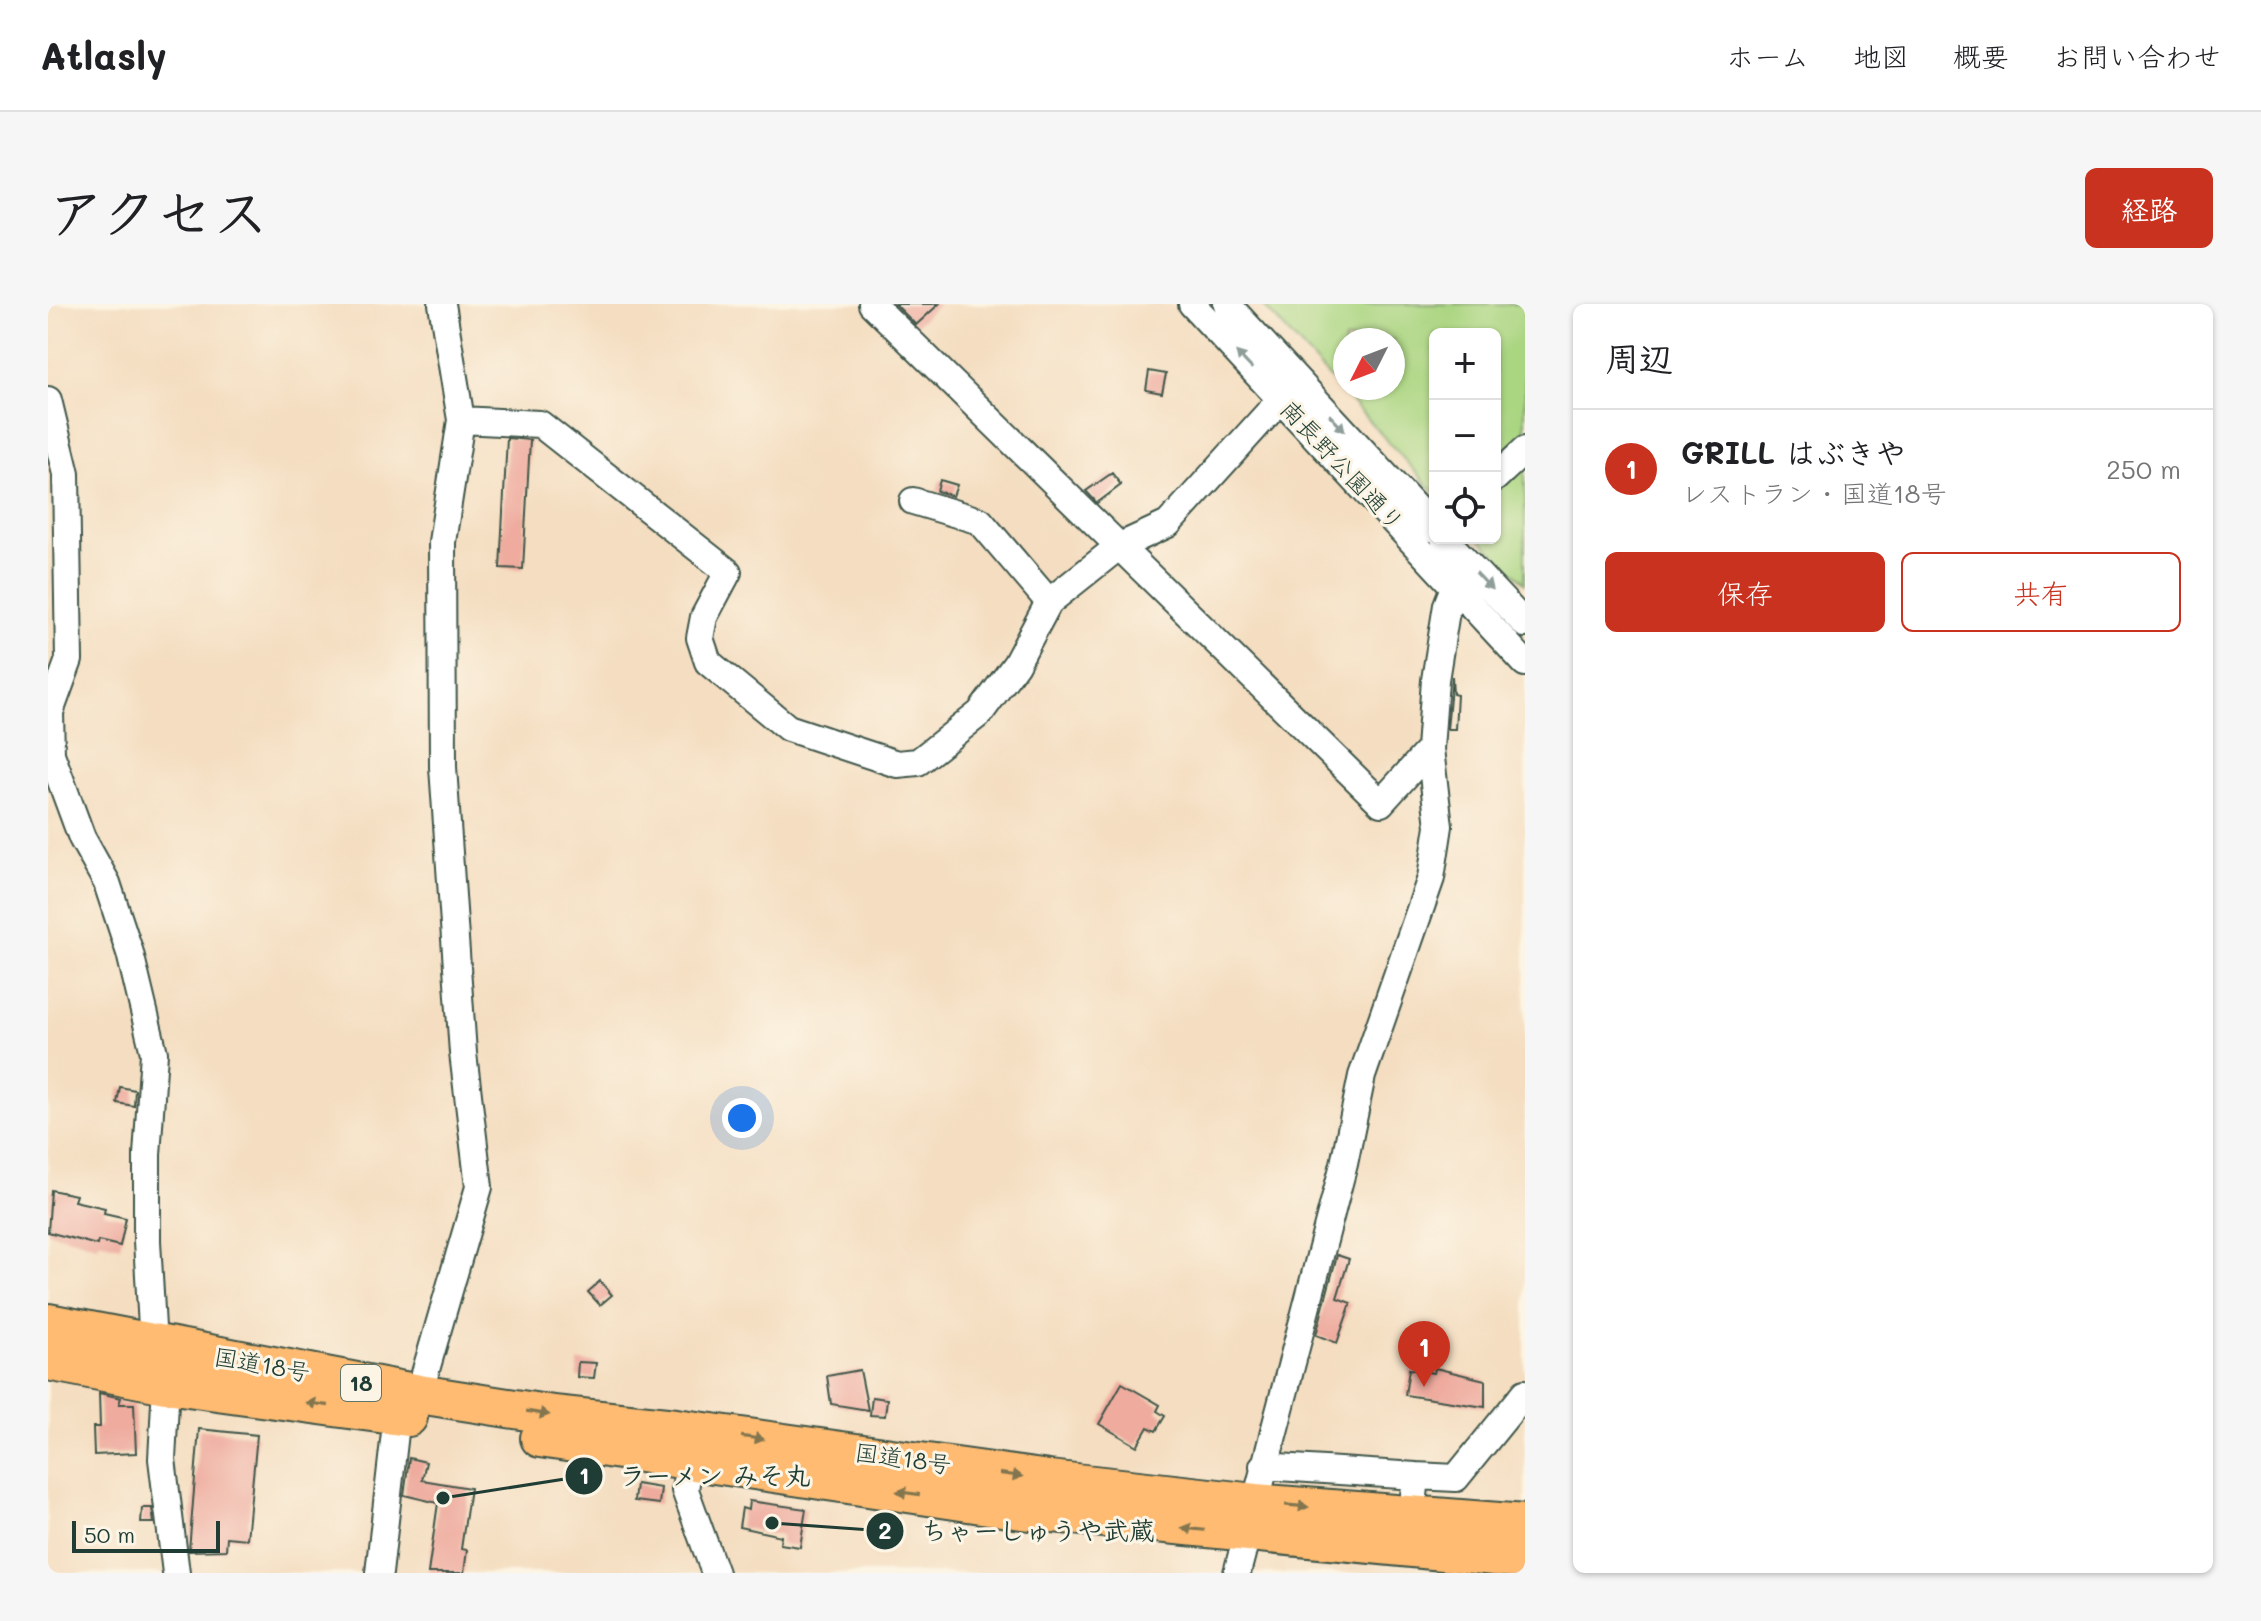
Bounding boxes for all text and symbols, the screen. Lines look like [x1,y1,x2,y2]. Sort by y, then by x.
text: Atlasly [40,30,167,80]
text: ホーム [1726,38,1809,74]
text: 地図 [1853,38,1909,74]
text: 概要 [1953,38,2009,74]
text: お問い合わせ [2053,38,2221,74]
button: 経路 [2085,168,2213,248]
text: アクセス [48,174,269,247]
north arrow [1333,328,1405,400]
map controls [1429,328,1501,544]
button: + [1429,328,1501,400]
text: 周辺 [1605,335,1673,380]
one-way arrow [1235,351,1253,370]
street label: 南長野公園通り [1274,393,1412,537]
button: − [1429,400,1501,472]
one-way arrow [1328,414,1346,433]
text: GRILL はぶきや [1681,432,1906,472]
text: 1 [1625,452,1637,486]
text: 250 m [2106,452,2181,486]
button: locate [1429,472,1501,544]
text: レストラン · 国道18号 [1681,476,1946,510]
button: 保存 [1605,552,1885,632]
button: 共有 [1901,552,2181,632]
one-way arrow [1475,571,1493,590]
your location [722,1098,762,1138]
pin: 1 [1398,1321,1450,1387]
street label: 国道18号 [212,1340,313,1387]
road number: 18 [341,1365,381,1401]
one-way arrow [305,1398,330,1411]
one-way arrow [526,1407,551,1420]
one-way arrow [741,1432,766,1445]
street label: 国道18号 [853,1435,954,1480]
callout: ラーメン みそ丸 [564,1451,827,1501]
text: ラーメン みそ丸 [619,1458,811,1492]
text: 1 [579,1459,589,1490]
one-way arrow [999,1469,1024,1482]
one-way arrow [895,1486,920,1499]
one-way arrow [1285,1500,1310,1513]
callout: ちゃーしゅうや武蔵 [865,1506,1171,1556]
text: ちゃーしゅうや武蔵 [921,1513,1155,1547]
text: 2 [878,1514,892,1545]
scale bar [72,1517,220,1553]
text: 50 m [84,1520,135,1549]
one-way arrow [1181,1522,1206,1535]

